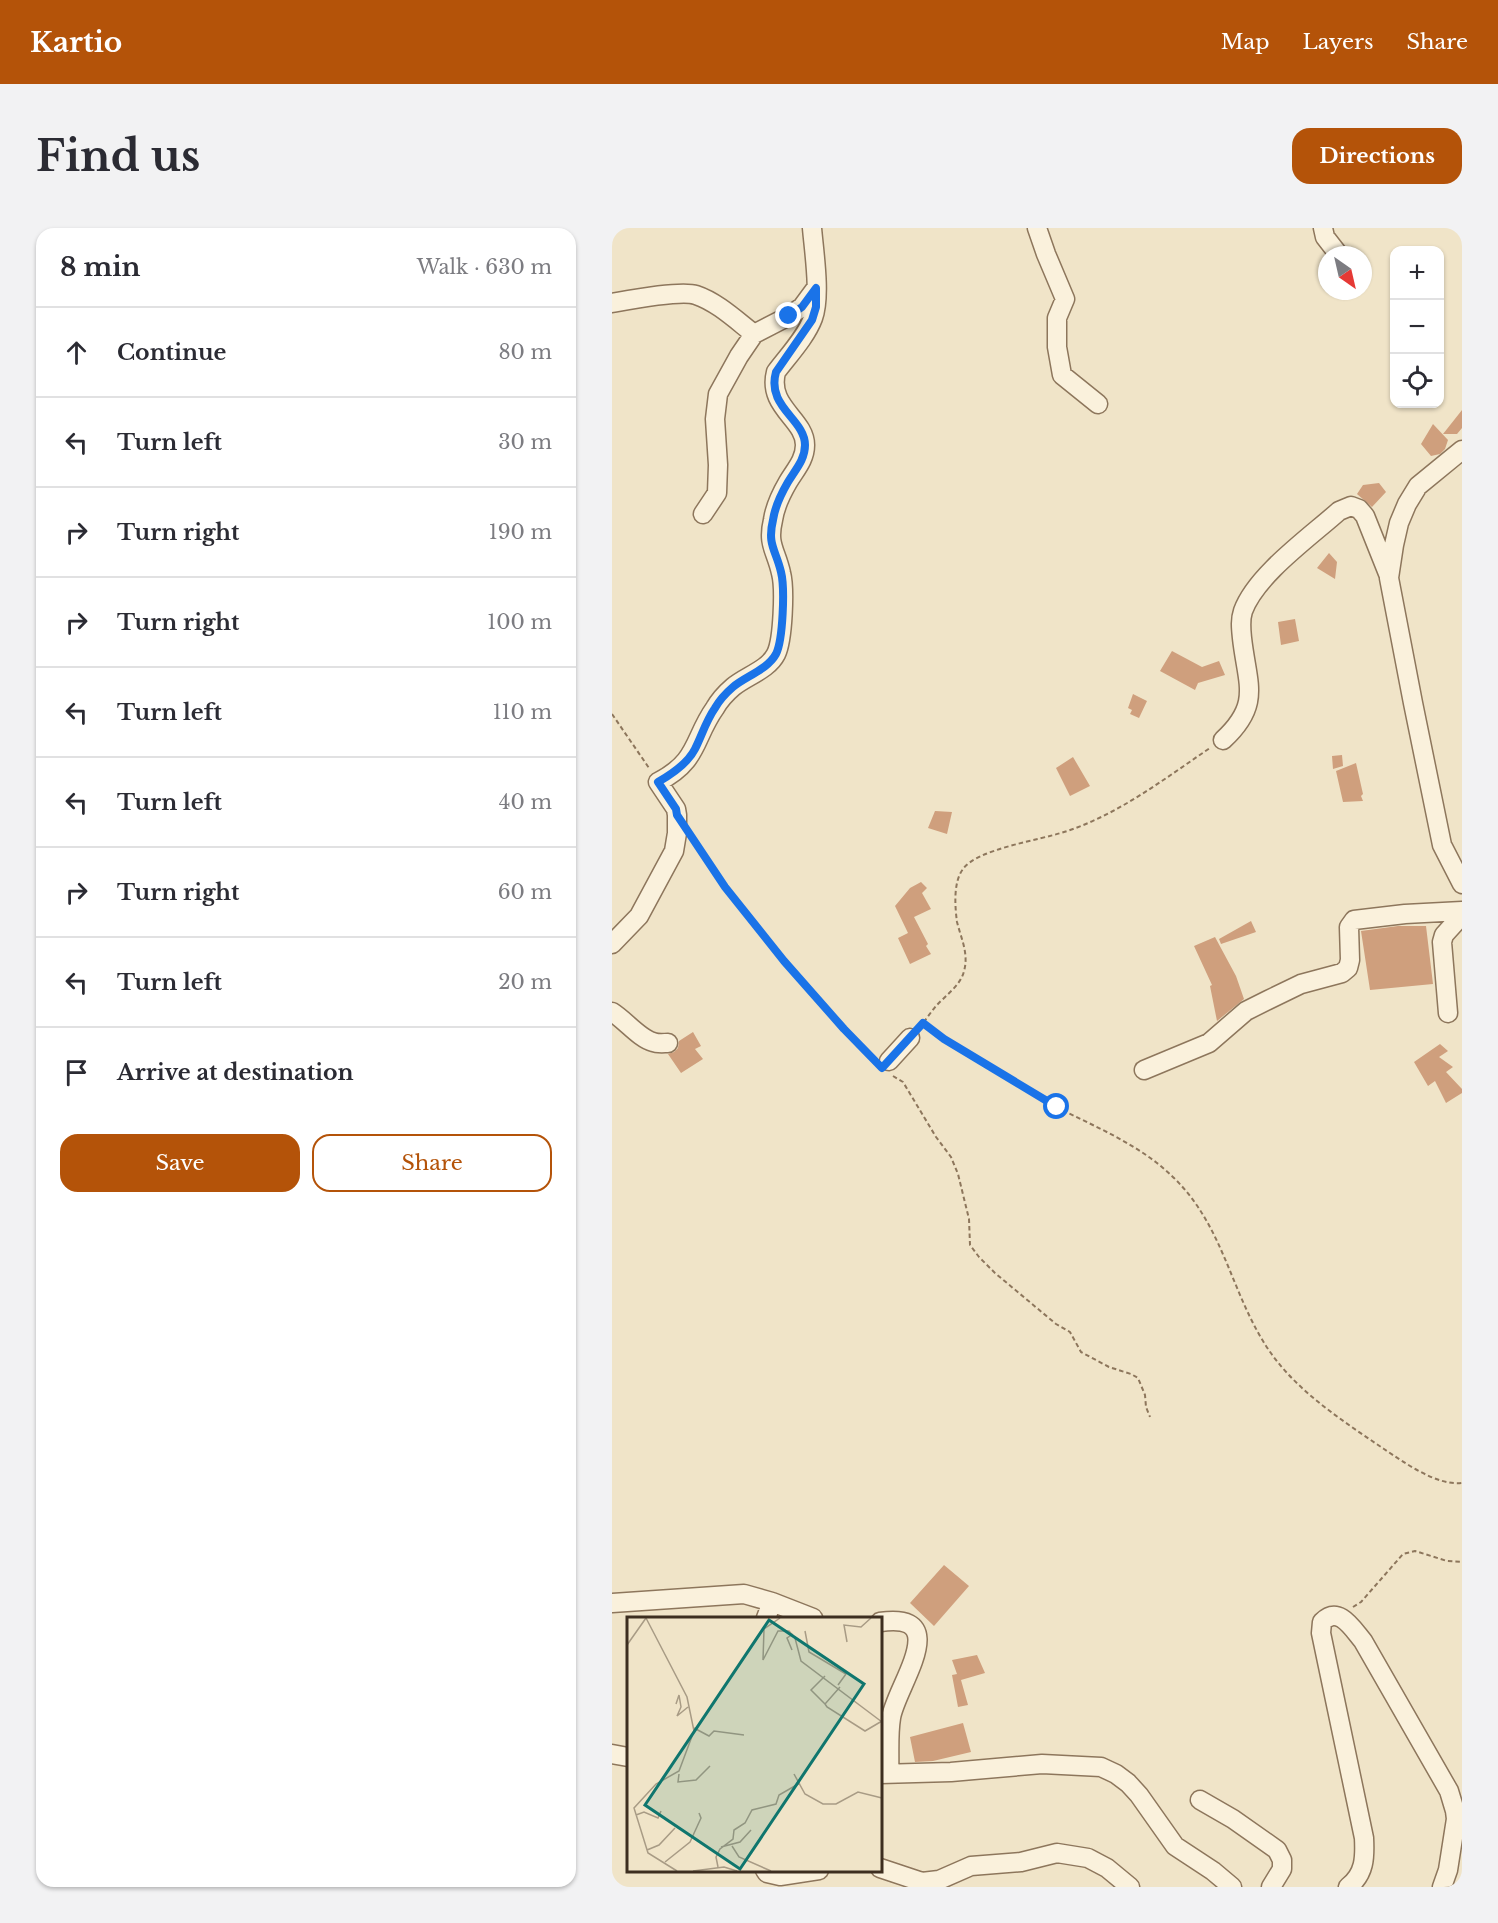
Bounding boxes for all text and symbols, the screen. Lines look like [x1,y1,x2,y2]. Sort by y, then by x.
text: Kartio [30,25,122,60]
text: Map [1221,29,1270,55]
text: Layers [1303,29,1374,55]
text: Share [1407,29,1468,55]
button: Directions [1292,128,1462,184]
text: Find us [36,130,200,182]
north arrow [1318,246,1372,300]
map controls [1390,246,1444,408]
button: + [1390,246,1444,300]
text: 8 min [60,251,140,283]
text: Walk · 630 m [417,255,552,279]
button: − [1390,300,1444,354]
route end [775,302,801,328]
icon: ahead [60,336,93,369]
text: Continue [117,339,226,366]
text: 80 m [498,340,552,364]
button: locate [1390,354,1444,408]
icon: left [60,426,93,459]
text: Turn left [117,429,222,456]
text: 30 m [498,430,552,454]
icon: right [60,516,93,549]
text: Turn right [117,519,239,546]
text: 190 m [489,520,552,544]
icon: right [60,606,93,639]
text: Turn right [117,609,239,636]
text: 100 m [487,610,552,634]
icon: left [60,696,93,729]
text: Turn left [117,699,222,726]
text: 110 m [493,700,552,724]
icon: left [60,786,93,819]
text: Turn left [117,789,222,816]
text: 40 m [499,790,552,814]
icon: right [60,876,93,909]
text: Turn right [117,879,239,906]
text: 60 m [498,880,552,904]
icon: left [60,966,93,999]
text: Turn left [117,969,222,996]
text: 20 m [498,970,552,994]
icon: arrive [60,1056,93,1089]
text: Arrive at destination [117,1059,354,1086]
route start [1043,1093,1069,1119]
button: Save [60,1134,300,1192]
button: Share [312,1134,552,1192]
inset map [627,1617,882,1872]

